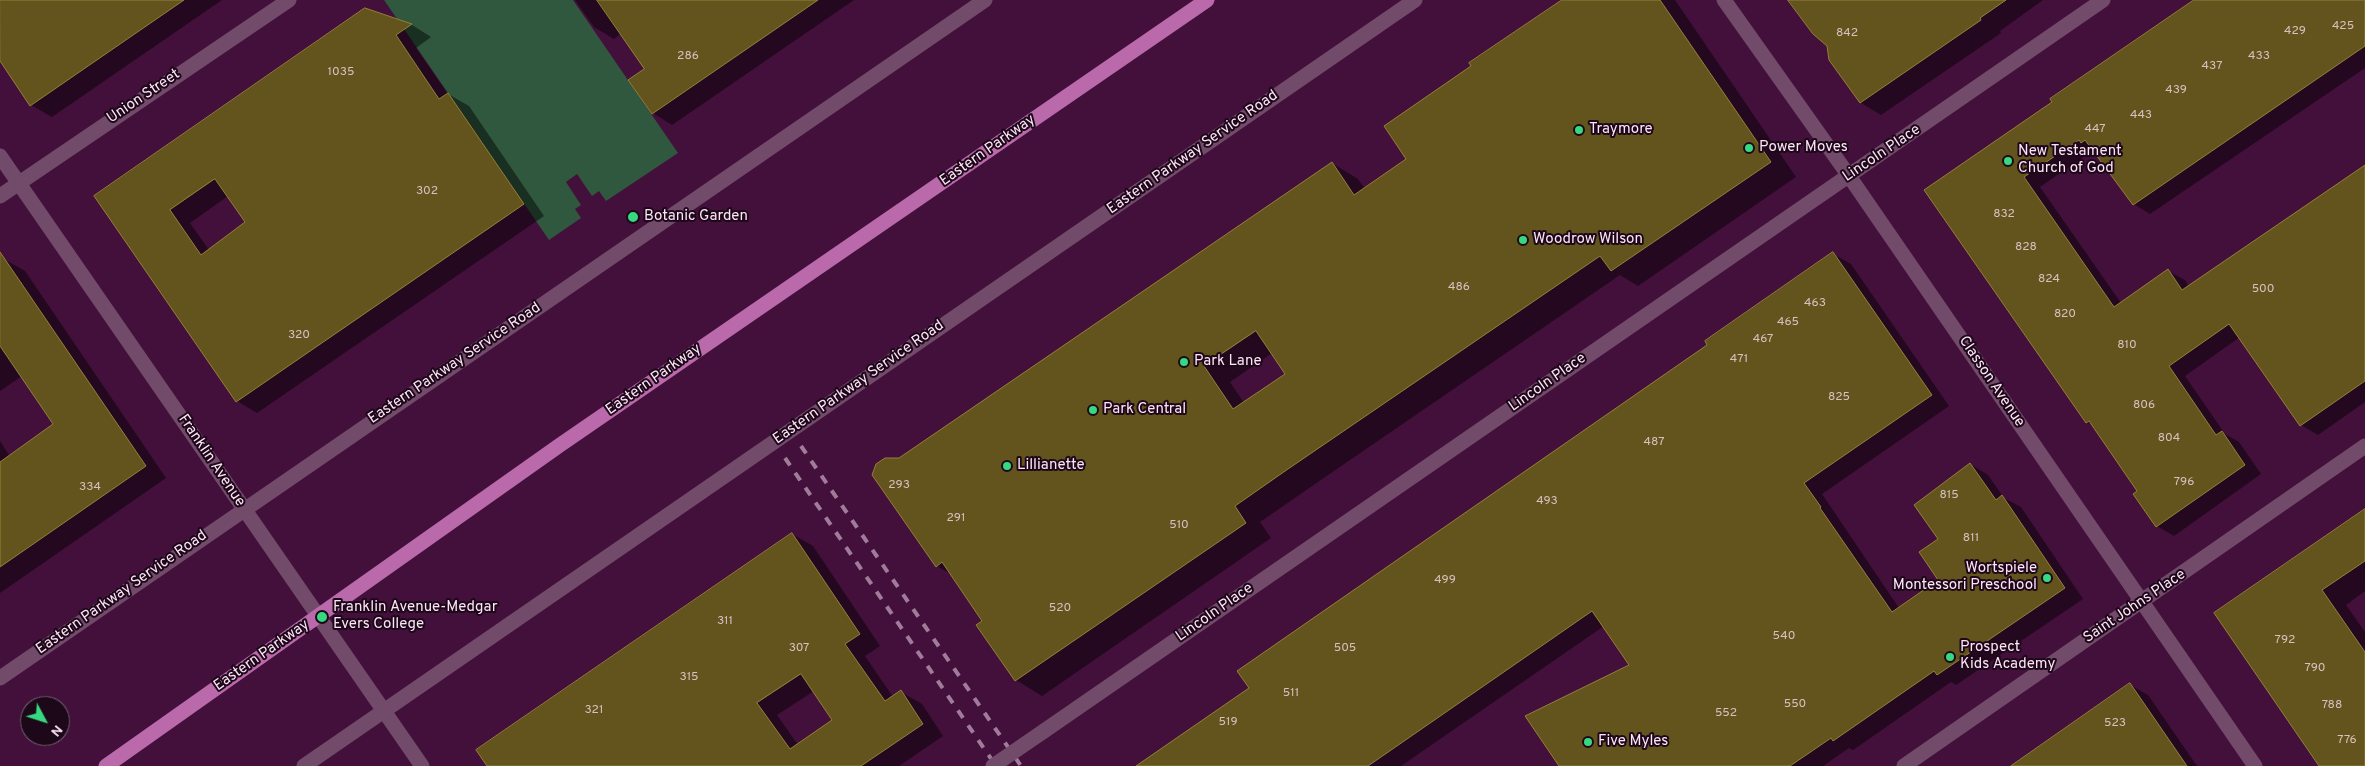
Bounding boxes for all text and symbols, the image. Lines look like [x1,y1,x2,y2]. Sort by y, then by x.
house number: 425 [2332,20,2354,34]
house number: 429 [2284,25,2306,39]
house number: 842 [1836,27,1858,41]
house number: 286 [677,50,699,64]
house number: 433 [2248,50,2270,64]
house number: 437 [2202,60,2222,74]
street label: Union Street [104,66,184,128]
house number: 1035 [328,66,354,80]
house number: 439 [2165,84,2187,98]
street label: Eastern Parkway Service Road [1104,87,1282,219]
house number: 443 [2130,109,2152,123]
street label: Eastern Parkway [937,111,1039,191]
place label: Traymore [1589,121,1653,139]
street label: Lincoln Place [1840,121,1924,187]
house number: 447 [2084,123,2106,137]
marker: Traymore [1573,124,1585,136]
place label: Power Moves [1759,139,1848,157]
marker: Power Moves [1743,142,1755,154]
place label: New Testament Church of God [2018,143,2122,178]
marker: New Testament Church of God [2002,155,2014,167]
house number: 302 [416,185,438,199]
place label: Botanic Garden [644,208,748,226]
house number: 832 [1993,208,2015,222]
marker: Botanic Garden [626,210,640,224]
place label: Woodrow Wilson [1533,231,1643,249]
marker: Woodrow Wilson [1517,234,1529,246]
house number: 828 [2015,241,2037,255]
house number: 824 [2038,273,2060,287]
house number: 486 [1448,281,1470,295]
house number: 500 [2252,283,2274,297]
house number: 463 [1804,297,1826,311]
street label: Eastern Parkway Service Road [365,299,545,429]
house number: 820 [2054,308,2076,322]
house number: 465 [1777,316,1799,330]
street label: Eastern Parkway Service Road [770,317,948,449]
house number: 320 [288,329,310,343]
house number: 467 [1753,333,1773,347]
street label: Classon Avenue [1954,333,2028,431]
house number: 810 [2117,339,2137,353]
street label: Eastern Parkway [603,340,705,420]
street label: Lincoln Place [1506,350,1590,416]
place label: Park Lane [1194,353,1262,371]
house number: 471 [1730,353,1748,367]
marker: Park Lane [1178,356,1190,368]
house number: 825 [1828,391,1850,405]
house number: 806 [2133,399,2155,413]
place label: Park Central [1103,401,1186,419]
marker: Park Central [1087,404,1099,416]
street label: Franklin Avenue [174,412,248,510]
house number: 804 [2158,432,2180,446]
house number: 487 [1644,436,1664,450]
place label: Lillianette [1017,457,1085,475]
marker: Lillianette [1001,460,1013,472]
house number: 796 [2174,476,2194,490]
house number: 293 [888,479,910,493]
house number: 334 [79,481,101,495]
house number: 815 [1939,489,1959,503]
house number: 493 [1536,495,1558,509]
house number: 291 [947,512,965,526]
house number: 510 [1169,519,1189,533]
street label: Eastern Parkway Service Road [33,527,211,659]
house number: 811 [1963,532,1979,546]
place label: Wortspiele Montessori Preschool [1893,560,2037,595]
street label: Saint Johns Place [2080,566,2190,648]
marker: Wortspiele Montessori Preschool [2041,572,2053,584]
house number: 499 [1434,574,1456,588]
street label: Lincoln Place [1173,580,1257,646]
place label: Franklin Avenue-Medgar Evers College [333,599,497,634]
house number: 520 [1049,602,1071,616]
marker: Franklin Avenue-Medgar Evers College [315,610,329,624]
house number: 311 [717,615,733,629]
street label: Eastern Parkway [211,616,313,696]
house number: 540 [1773,630,1795,644]
house number: 792 [2275,634,2295,648]
place label: Prospect Kids Academy [1960,639,2055,674]
house number: 307 [789,642,809,656]
house number: 505 [1334,642,1356,656]
marker: Prospect Kids Academy [1944,651,1956,663]
house number: 790 [2304,662,2326,676]
house number: 315 [679,671,699,685]
house number: 511 [1283,687,1299,701]
north arrow [20,696,70,746]
house number: 550 [1784,698,1806,712]
house number: 788 [2322,699,2342,713]
house number: 321 [585,704,603,718]
house number: 552 [1715,707,1737,721]
house number: 519 [1218,716,1238,730]
house number: 523 [2104,717,2126,731]
text: N [46,721,66,740]
place label: Five Myles [1598,733,1668,751]
house number: 776 [2337,734,2357,748]
marker: Five Myles [1582,736,1594,748]

